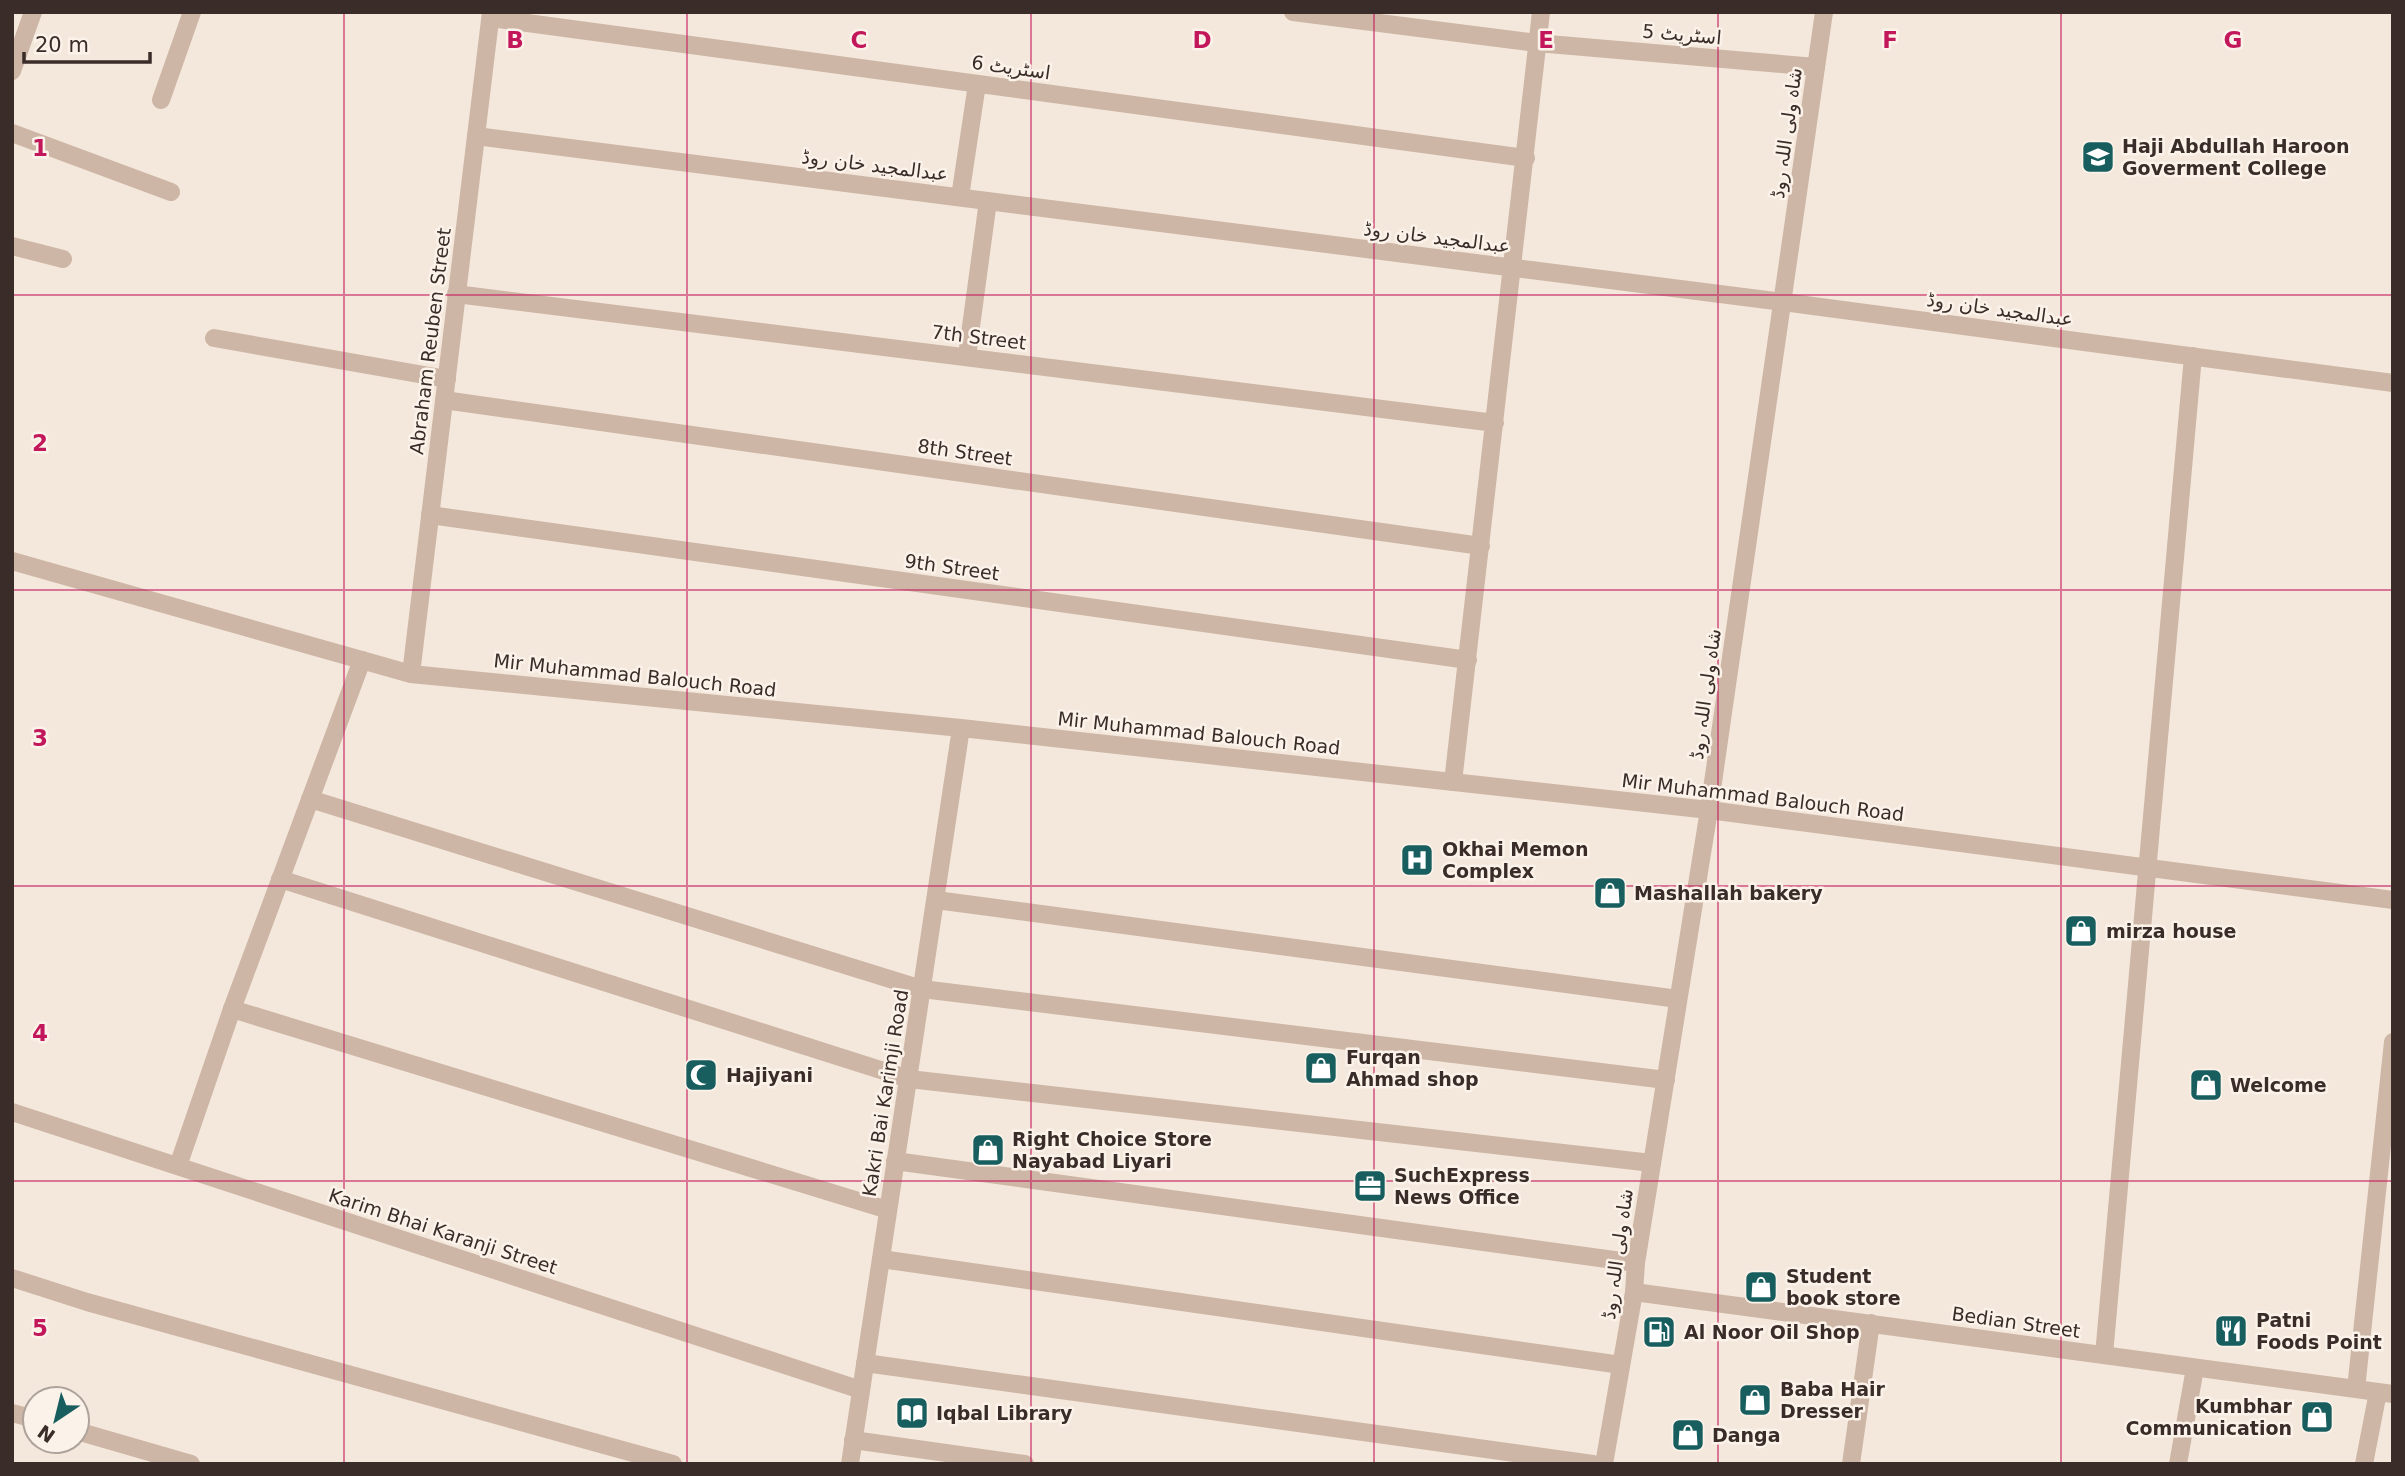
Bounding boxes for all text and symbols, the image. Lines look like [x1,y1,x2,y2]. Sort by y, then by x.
street label: اسٹریٹ 5 [1641,20,1723,49]
scale bar [24,21,150,65]
text: B [506,27,524,53]
text: C [851,27,867,53]
text: D [1192,27,1212,53]
text: E [1538,27,1554,53]
text: F [1882,27,1898,53]
text: G [2224,27,2242,53]
text: 20 m [35,33,89,57]
street label: اسٹریٹ 6 [970,51,1052,84]
street label: شاہ ولی اللہ روڈ [1766,66,1807,200]
text: 1 [32,135,48,161]
place label: Haji Abdullah Haroon Goverment College [2122,135,2350,179]
school or university icon: Haji Abdullah Haroon Goverment College [2079,138,2117,176]
street label: عبدالمجید خان روڈ [800,145,950,186]
street label: عبدالمجید خان روڈ [1362,217,1512,258]
street label: Abraham Reuben Street [405,226,455,456]
street label: عبدالمجید خان روڈ [1925,288,2075,331]
street label: 7th Street [930,320,1028,354]
text: 2 [32,430,48,456]
street label: 8th Street [916,434,1014,470]
street label: 9th Street [903,549,1001,585]
street label: شاہ ولی اللہ روڈ [1685,627,1726,761]
street label: Mir Muhammad Balouch Road [493,649,777,701]
street label: Mir Muhammad Balouch Road [1057,707,1341,759]
text: 3 [32,725,48,751]
street label: Mir Muhammad Balouch Road [1621,769,1905,825]
place label: Okhai Memon Complex [1442,838,1588,882]
hospital icon: Okhai Memon Complex [1398,841,1436,879]
shop icon: Mashallah bakery [1591,874,1629,912]
place label: Mashallah bakery [1634,882,1823,904]
shop icon: mirza house [2062,912,2100,950]
place label: mirza house [2106,920,2236,942]
street label: Kakri Bai Karimji Road [858,988,912,1198]
text: 4 [32,1020,48,1046]
place label: Furqan Ahmad shop [1346,1046,1479,1090]
shop icon: Furqan Ahmad shop [1302,1049,1340,1087]
mosque icon: Hajiyani [682,1056,720,1094]
place label: Hajiyani [726,1064,813,1086]
shop icon: Welcome [2187,1066,2225,1104]
place label: Welcome [2230,1074,2327,1096]
place label: Right Choice Store Nayabad Liyari [1012,1128,1212,1172]
shop icon: Right Choice Store Nayabad Liyari [969,1131,1007,1169]
place label: SuchExpress News Office [1394,1164,1530,1208]
office icon: SuchExpress News Office [1351,1167,1389,1205]
street label: Karim Bhai Karanji Street [326,1184,560,1278]
street label: شاہ ولی اللہ روڈ [1597,1187,1638,1321]
place label: Student book store [1786,1265,1901,1309]
shop icon: Student book store [1742,1268,1780,1306]
street label: Bedian Street [1950,1302,2082,1342]
place label: Patni Foods Point [2256,1309,2382,1353]
restaurant icon: Patni Foods Point [2212,1312,2250,1350]
fuel station icon: Al Noor Oil Shop [1640,1313,1678,1351]
text: 5 [32,1315,48,1341]
place label: Al Noor Oil Shop [1684,1321,1859,1343]
place label: Baba Hair Dresser [1780,1378,1886,1422]
shop icon: Baba Hair Dresser [1736,1381,1774,1419]
north arrow [21,1385,91,1455]
library icon: Iqbal Library [893,1394,931,1432]
place label: Kumbhar Communication [2126,1395,2293,1439]
shop icon: Kumbhar Communication [2298,1398,2336,1436]
place label: Iqbal Library [936,1402,1073,1424]
shop icon: Danga [1669,1416,1707,1454]
text: N [33,1420,59,1447]
place label: Danga [1712,1424,1781,1446]

